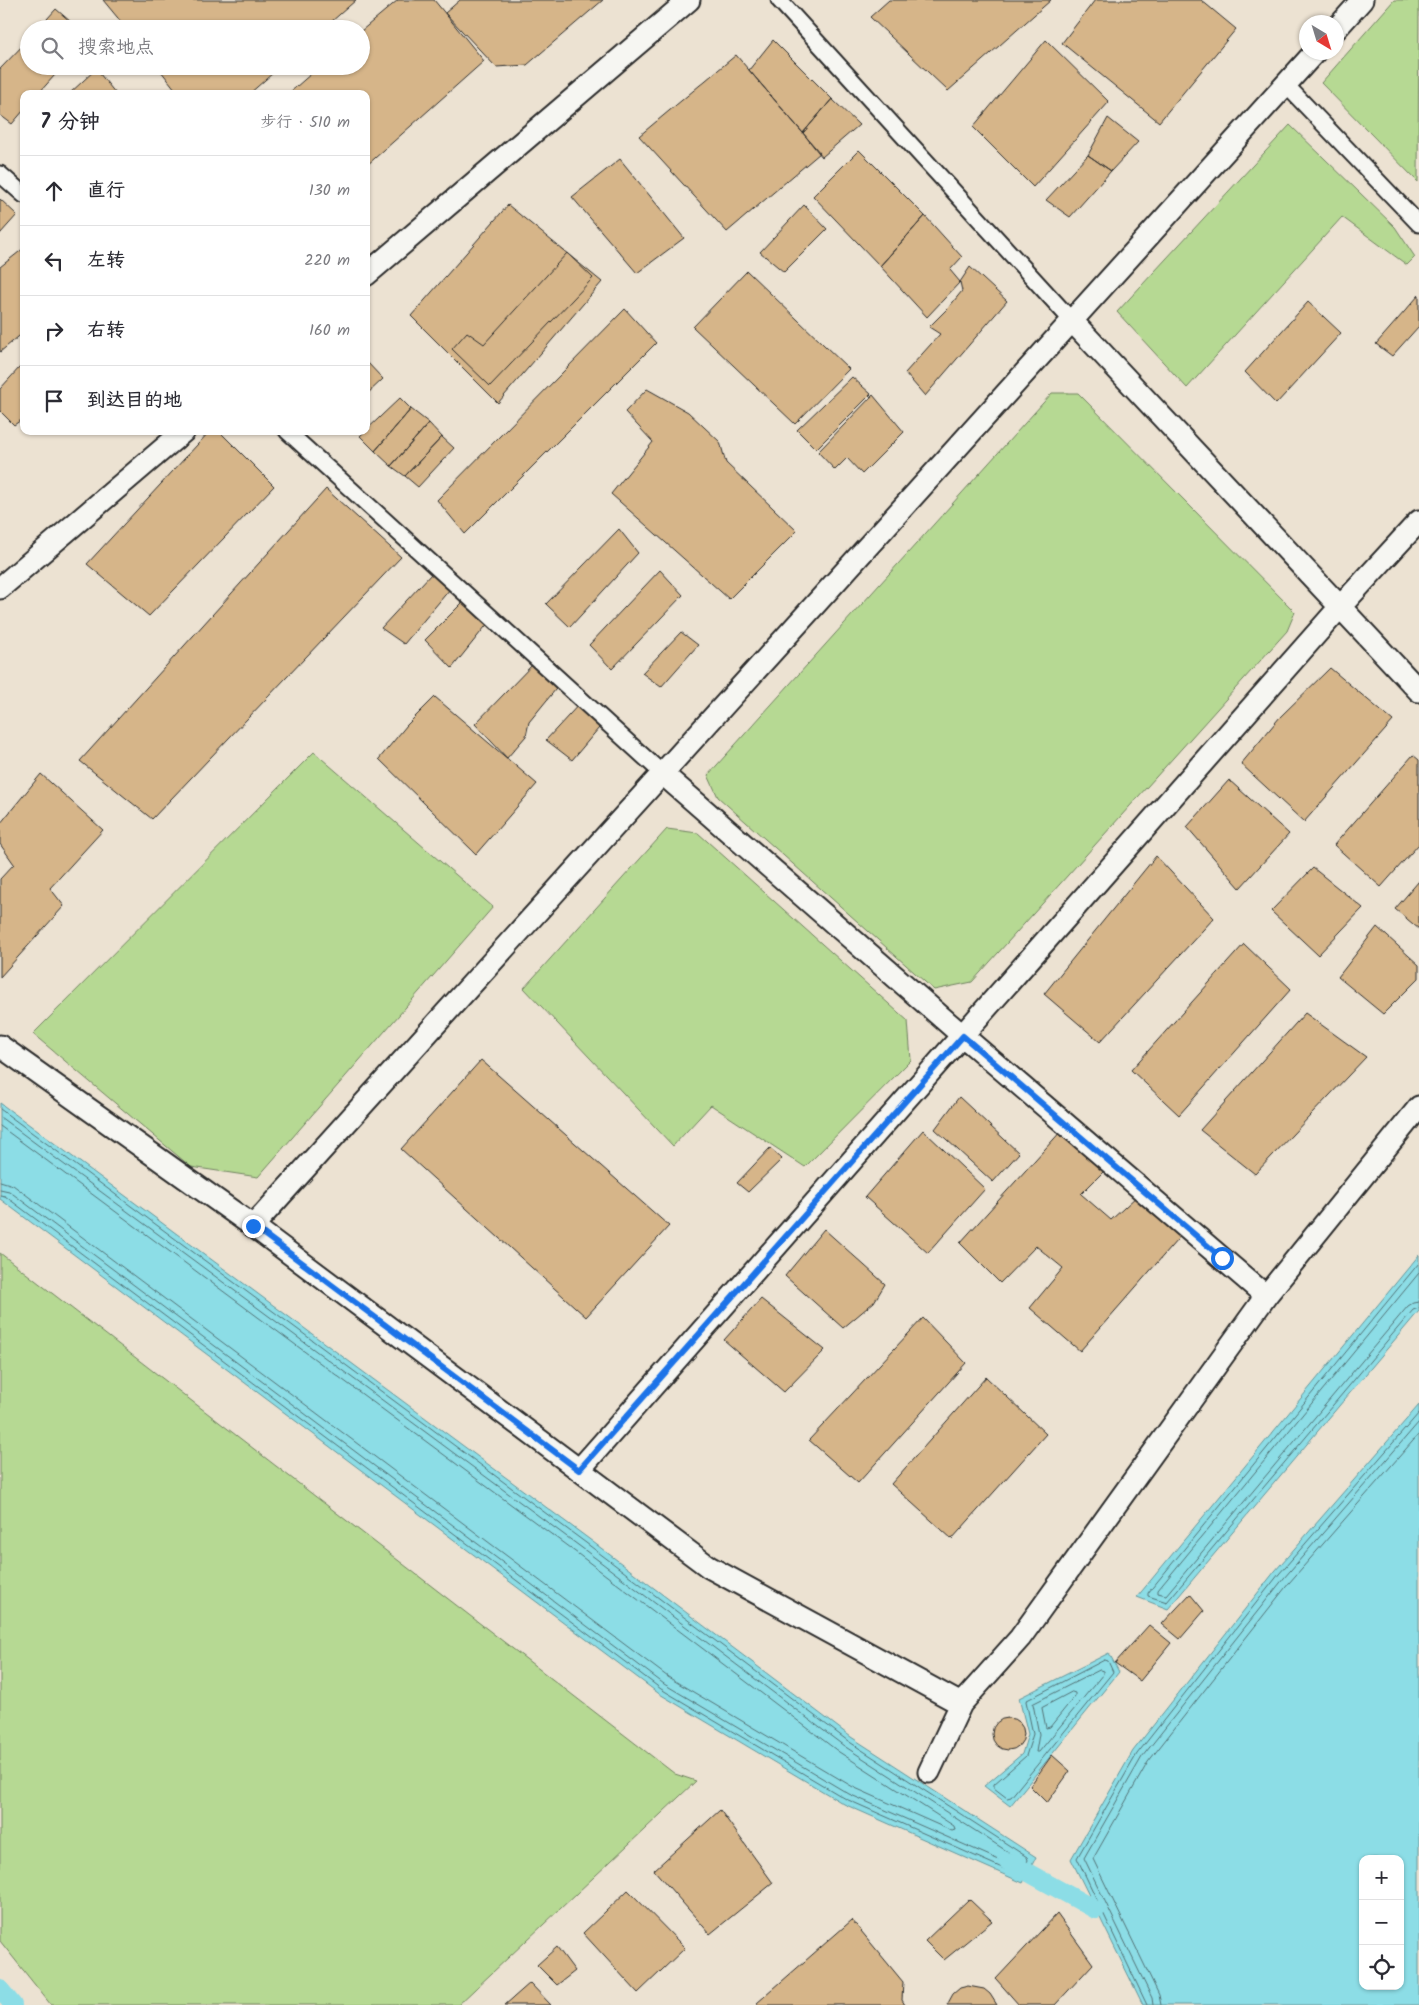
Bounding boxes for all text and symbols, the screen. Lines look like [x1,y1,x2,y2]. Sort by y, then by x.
north arrow [1299,15,1344,60]
search box [20,20,370,75]
text: 搜索地点 [78,33,154,63]
icon: search [38,34,66,62]
text: 7 分钟 [40,106,100,139]
text: 步行 · 510 m [261,110,350,135]
text: 直行 [87,176,125,206]
icon: ahead [40,177,68,205]
text: 130 m [309,178,350,203]
text: 左转 [87,246,125,276]
icon: left [40,247,68,275]
text: 220 m [304,248,350,273]
text: 右转 [87,316,125,346]
icon: right [40,317,68,345]
text: 160 m [309,318,350,343]
text: 到达目的地 [87,386,182,416]
icon: arrive [40,387,68,415]
route end [242,1215,265,1238]
route start [1211,1247,1234,1270]
map controls [1359,1855,1404,1990]
button: + [1359,1855,1404,1900]
button: − [1359,1900,1404,1945]
button: locate [1359,1945,1404,1990]

